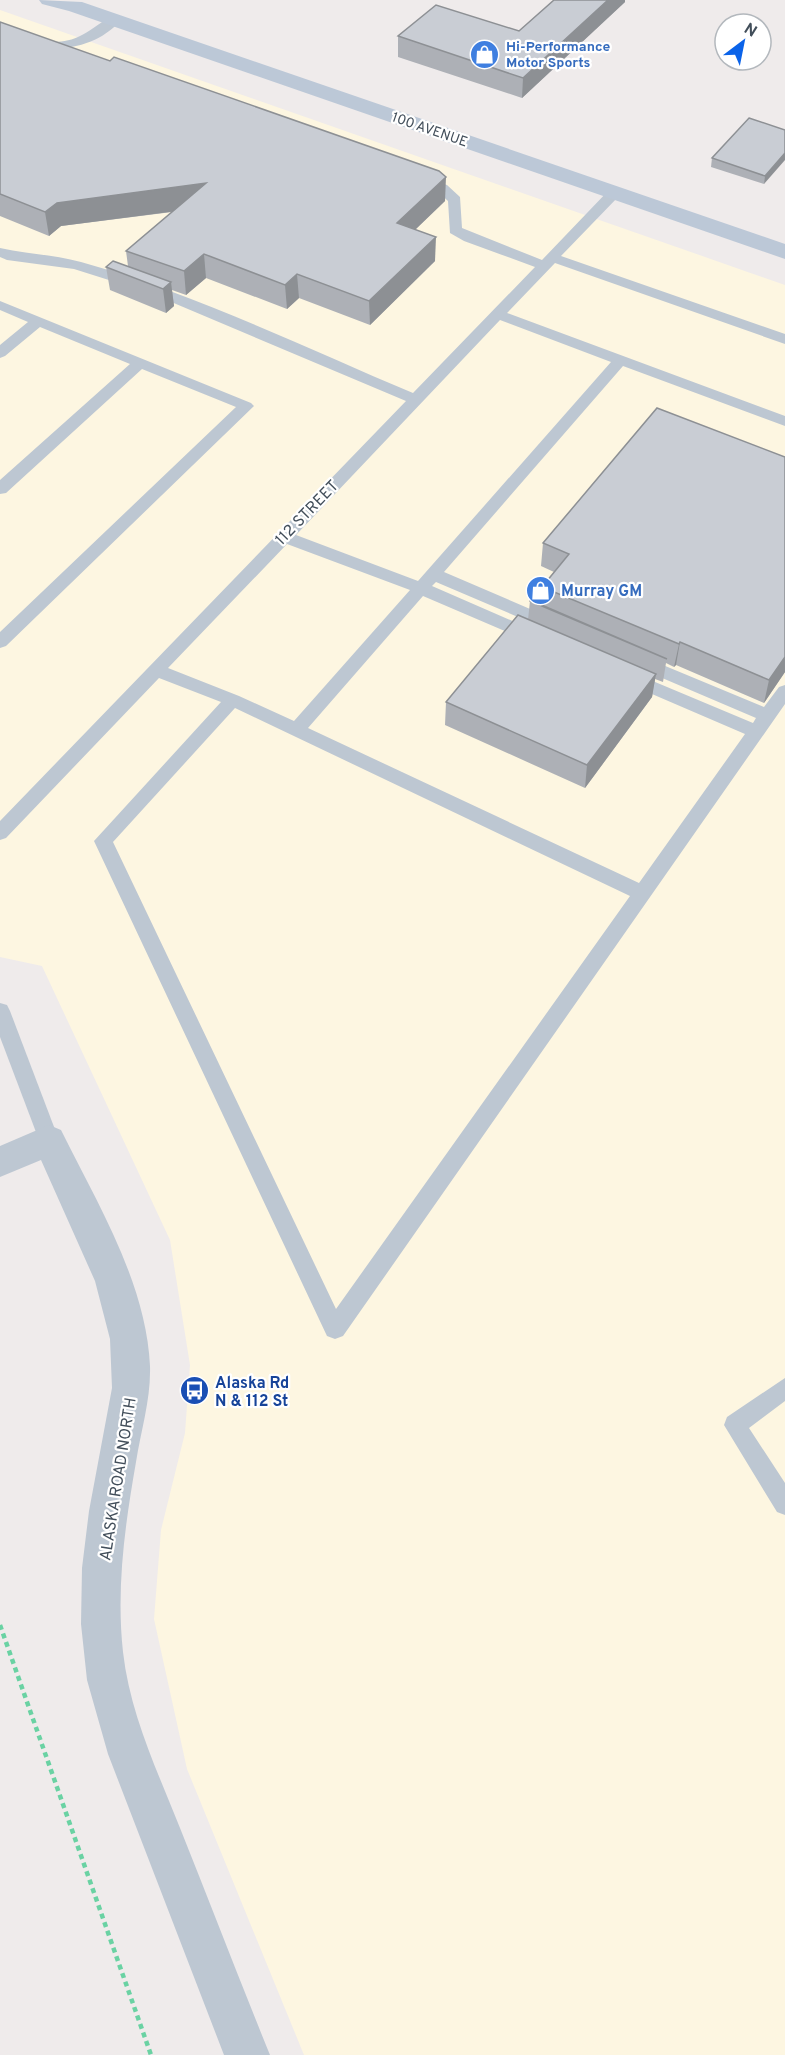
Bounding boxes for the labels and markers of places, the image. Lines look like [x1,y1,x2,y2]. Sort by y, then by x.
shop icon: Hi-Performance Motor Sports [469,38,501,70]
place label: Hi-Performance Motor Sports [506,39,611,72]
shop icon: Murray GM [524,574,556,606]
place label: Murray GM [561,582,642,602]
place label: Alaska Rd N & 112 St [215,1374,289,1412]
bus stop icon: Alaska Rd N & 112 St [178,1375,210,1407]

